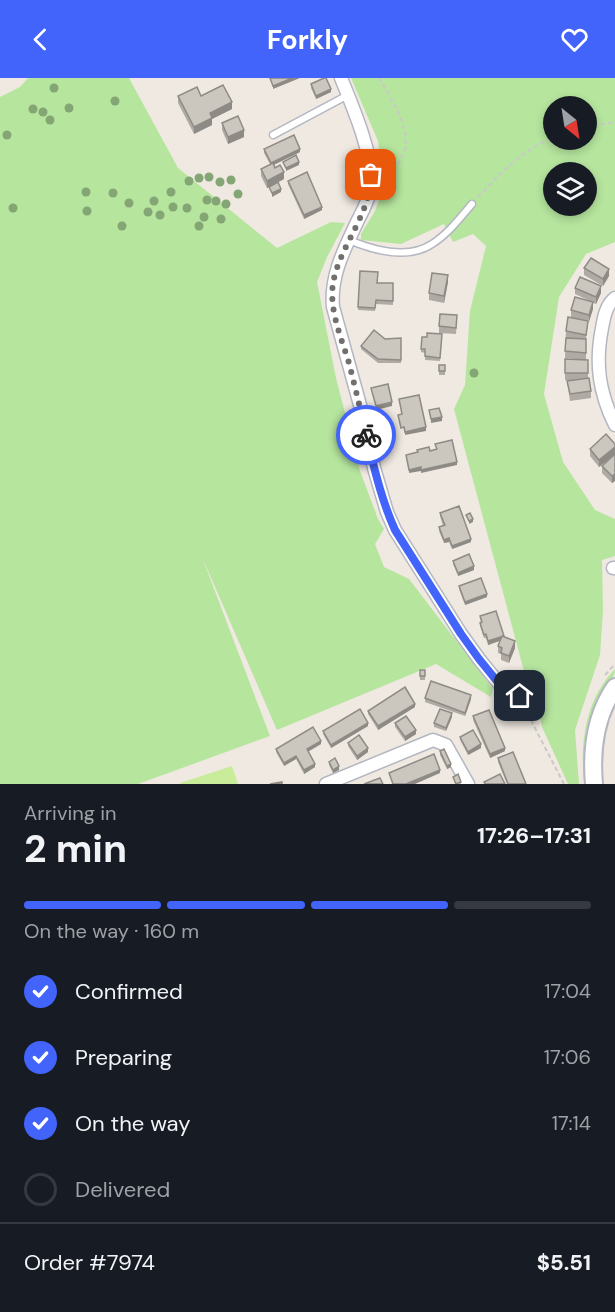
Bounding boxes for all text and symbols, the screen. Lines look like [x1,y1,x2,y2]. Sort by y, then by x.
text: Forkly [267,22,348,57]
icon: back [24,23,57,56]
icon: heart [558,23,591,56]
north arrow [543,96,597,150]
map controls [543,96,597,216]
pin [345,149,396,200]
icon: bag [354,158,387,191]
button: layers [543,162,597,216]
courier [336,405,396,465]
icon: bike [350,419,383,452]
pin [494,670,545,721]
icon: home [503,679,536,712]
text: Arriving in [24,800,116,826]
text: 17:26–17:31 [477,821,591,850]
text: 2 min [24,823,127,874]
text: On the way · 160 m [24,918,199,944]
icon: check [24,975,57,1008]
text: Confirmed [75,977,183,1006]
text: 17:04 [544,978,591,1004]
icon: check [24,1041,57,1074]
text: Preparing [75,1043,172,1072]
text: 17:06 [544,1044,591,1070]
icon: check [24,1107,57,1140]
text: On the way [75,1109,190,1138]
text: 17:14 [552,1110,591,1136]
text: Delivered [75,1175,170,1204]
text: Order #7974 [24,1248,155,1277]
text: $5.51 [537,1248,591,1277]

